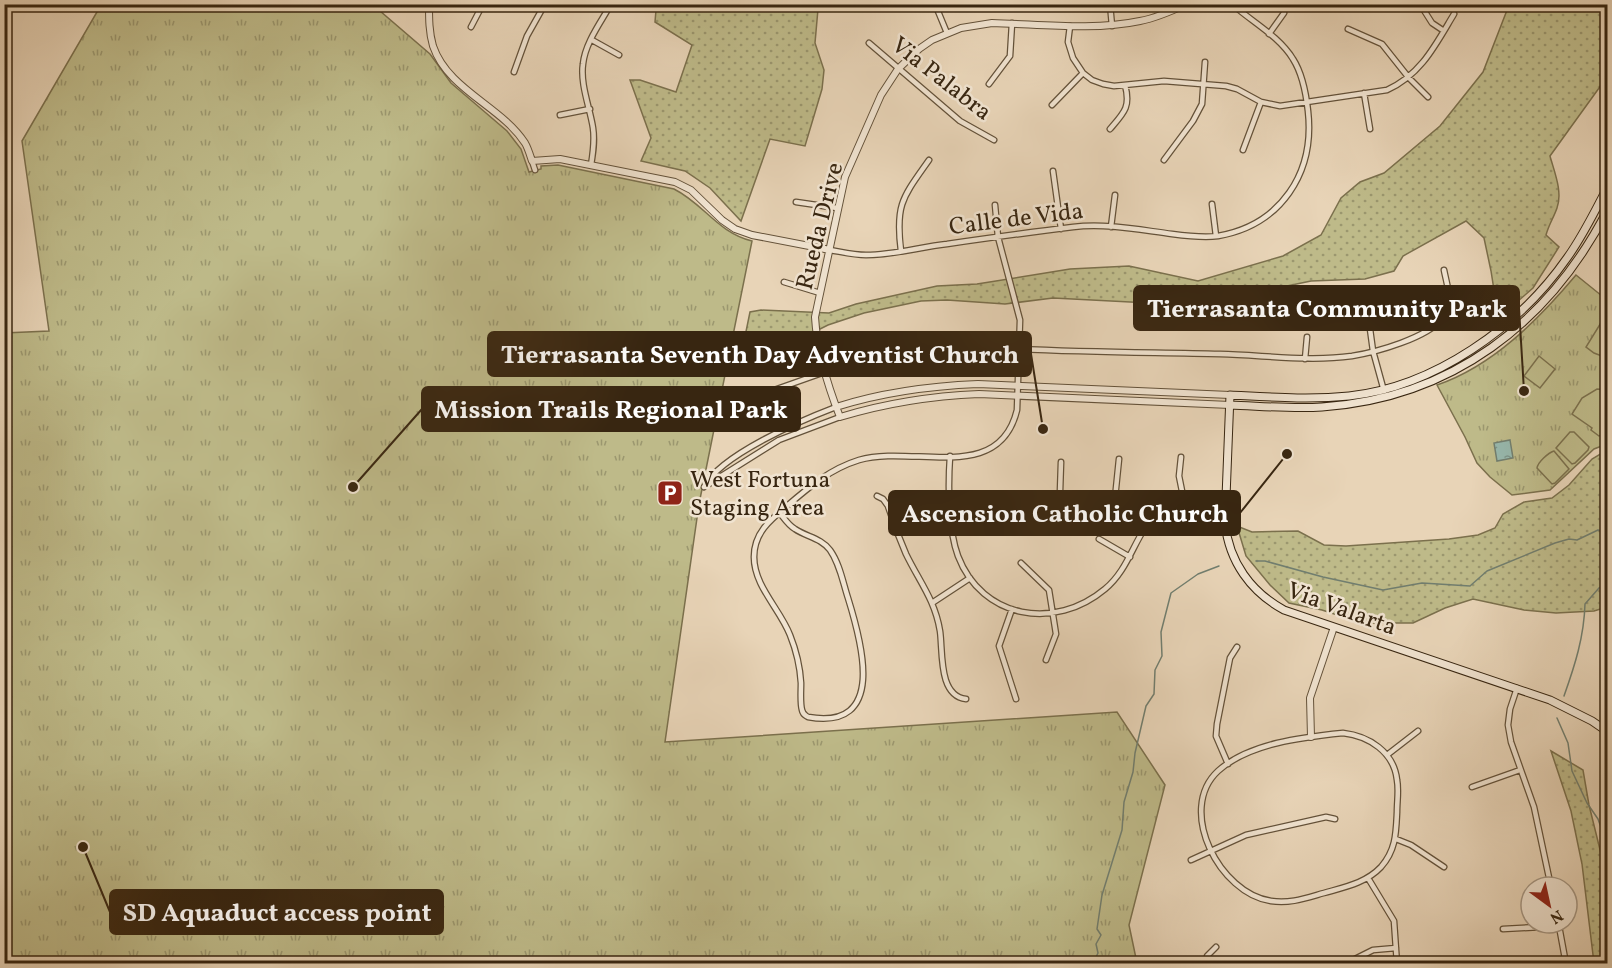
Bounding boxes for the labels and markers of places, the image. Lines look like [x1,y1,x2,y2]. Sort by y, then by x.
callout: Tierrasanta Community Park [1134,286,1519,330]
callout: Tierrasanta Seventh Day Adventist Church [488,332,1031,376]
callout: Mission Trails Regional Park [422,387,800,431]
place label: West Fortuna Staging Area [690,464,830,526]
parking icon: West Fortuna Staging Area [655,478,685,508]
callout: Ascension Catholic Church [889,491,1240,535]
callout: SD Aquaduct access point [110,890,443,934]

